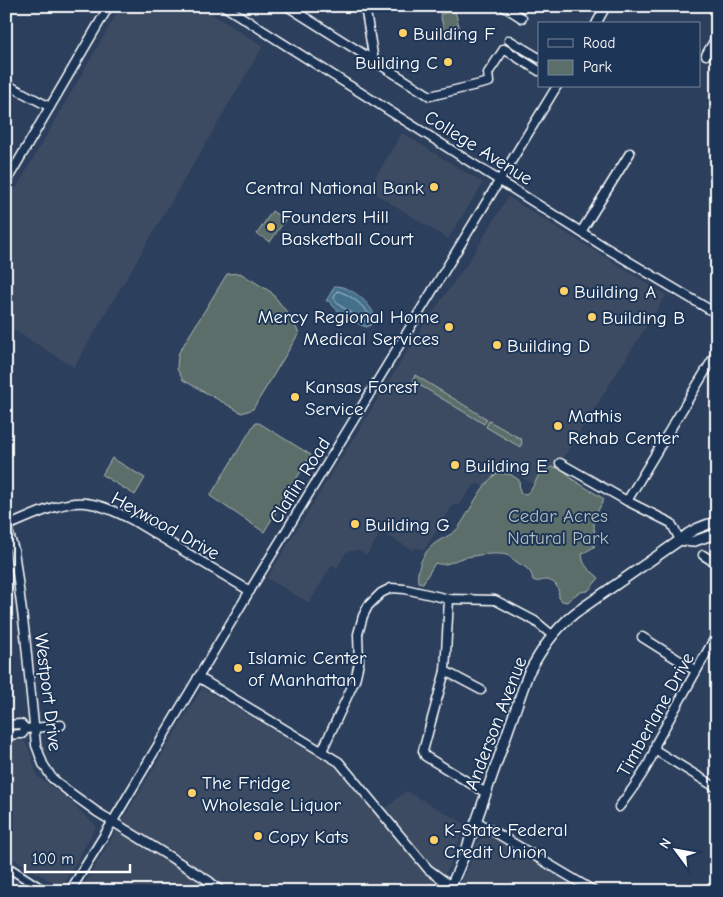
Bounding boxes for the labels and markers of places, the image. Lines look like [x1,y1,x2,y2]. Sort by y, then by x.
place label: Building F [413,23,495,45]
marker: Building F [397,27,409,39]
place label: Building C [355,52,438,74]
marker: Building C [442,56,454,68]
place label: Central National Bank [245,177,425,199]
marker: Central National Bank [428,181,440,193]
place label: Founders Hill Basketball Court [281,206,414,250]
marker: Founders Hill Basketball Court [265,221,277,233]
place label: Building A [574,281,656,303]
marker: Building A [558,285,570,297]
place label: Mercy Regional Home Medical Services [258,306,439,350]
place label: Building B [602,307,685,329]
marker: Building B [586,311,598,323]
marker: Mercy Regional Home Medical Services [443,321,455,333]
place label: Building D [507,335,590,357]
marker: Building D [491,339,503,351]
place label: Kansas Forest Service [305,376,418,420]
marker: Kansas Forest Service [289,391,301,403]
place label: Mathis Rehab Center [568,405,679,449]
marker: Mathis Rehab Center [552,420,564,432]
place label: Building E [465,455,548,477]
marker: Building E [449,459,461,471]
place label: Building G [365,514,450,536]
marker: Building G [349,518,361,530]
place label: Islamic Center of Manhattan [248,647,367,691]
marker: Islamic Center of Manhattan [232,662,244,674]
place label: The Fridge Wholesale Liquor [202,772,341,816]
marker: The Fridge Wholesale Liquor [186,787,198,799]
place label: K-State Federal Credit Union [444,819,568,863]
place label: Copy Kats [268,826,348,848]
marker: Copy Kats [252,830,264,842]
marker: K-State Federal Credit Union [428,834,440,846]

